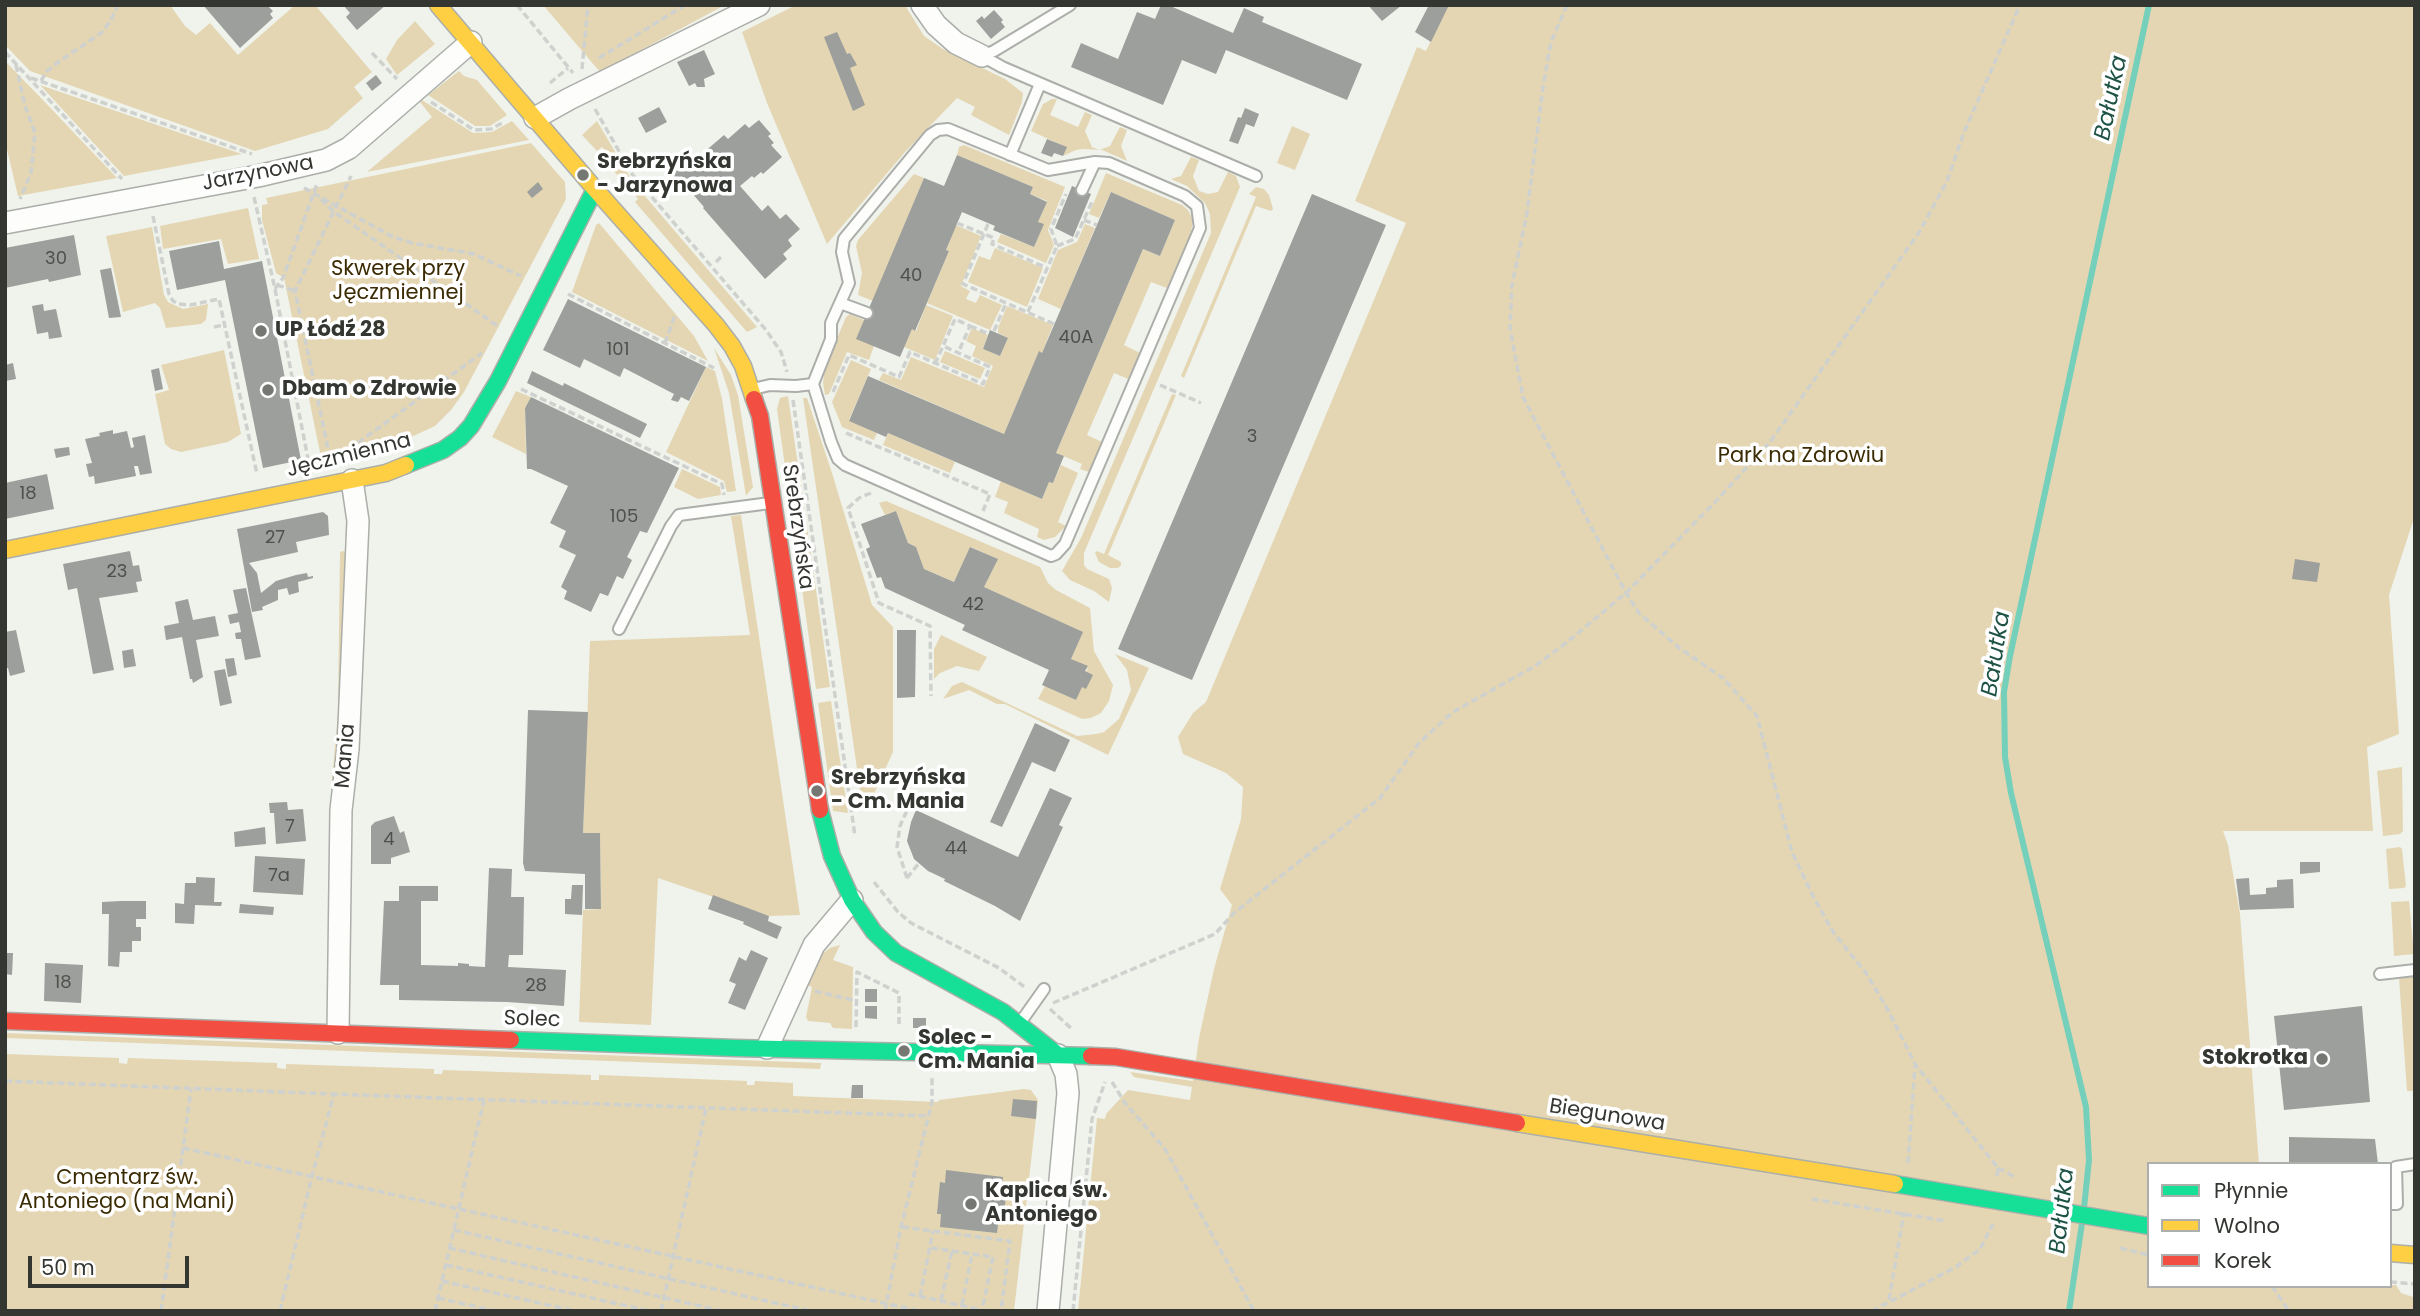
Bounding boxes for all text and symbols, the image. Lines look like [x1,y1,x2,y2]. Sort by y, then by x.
water label: Bałutka [2090,53,2134,143]
place label: Srebrzyńska - Jarzynowa [597,150,733,200]
street label: Jarzynowa [200,151,316,197]
marker: Srebrzyńska - Jarzynowa [575,167,591,183]
house number: 30 [45,248,67,270]
park label: Skwerek przy Jęczmiennej [331,257,465,307]
house number: 40 [900,265,922,287]
place label: UP Łódź 28 [275,318,386,344]
marker: UP Łódź 28 [253,323,269,339]
house number: 40A [1059,327,1093,349]
house number: 101 [607,339,629,361]
place label: Dbam o Zdrowie [282,377,457,403]
marker: Dbam o Zdrowie [260,382,276,398]
house number: 3 [1247,426,1257,448]
street label: Jęczmienna [284,428,414,484]
park label: Park na Zdrowiu [1718,444,1884,470]
street label: Srebrzyńska [776,463,818,591]
house number: 18 [19,483,37,505]
house number: 105 [610,506,638,528]
house number: 27 [265,527,285,549]
house number: 23 [107,561,127,583]
house number: 42 [962,594,984,616]
water label: Bałutka [1977,609,2017,699]
street label: Mania [331,722,361,790]
place label: Srebrzyńska - Cm. Mania [831,766,966,816]
marker: Srebrzyńska - Cm. Mania [809,783,825,799]
house number: 7 [285,816,295,838]
house number: 4 [383,829,395,851]
house number: 44 [945,838,967,860]
house number: 7a [268,865,290,887]
house number: 18 [54,972,72,994]
house number: 28 [525,975,547,997]
street label: Solec [503,1006,561,1034]
place label: Solec - Cm. Mania [918,1026,1035,1076]
marker: Solec - Cm. Mania [896,1043,912,1059]
place label: Stokrotka [2202,1046,2308,1072]
marker: Stokrotka [2314,1051,2330,1067]
street label: Biegunowa [1547,1094,1667,1138]
legend [2147,1162,2392,1288]
park label: Cmentarz św. Antoniego (na Mani) [19,1166,235,1216]
water label: Bałutka [2045,1167,2081,1255]
text: Płynnie [2214,1176,2288,1205]
place label: Kaplica św. Antoniego [985,1179,1108,1229]
marker: Kaplica św. Antoniego [963,1196,979,1212]
text: Wolno [2214,1211,2280,1240]
scale bar [32,1242,192,1286]
text: Korek [2214,1246,2272,1275]
text: 50 m [41,1253,95,1282]

